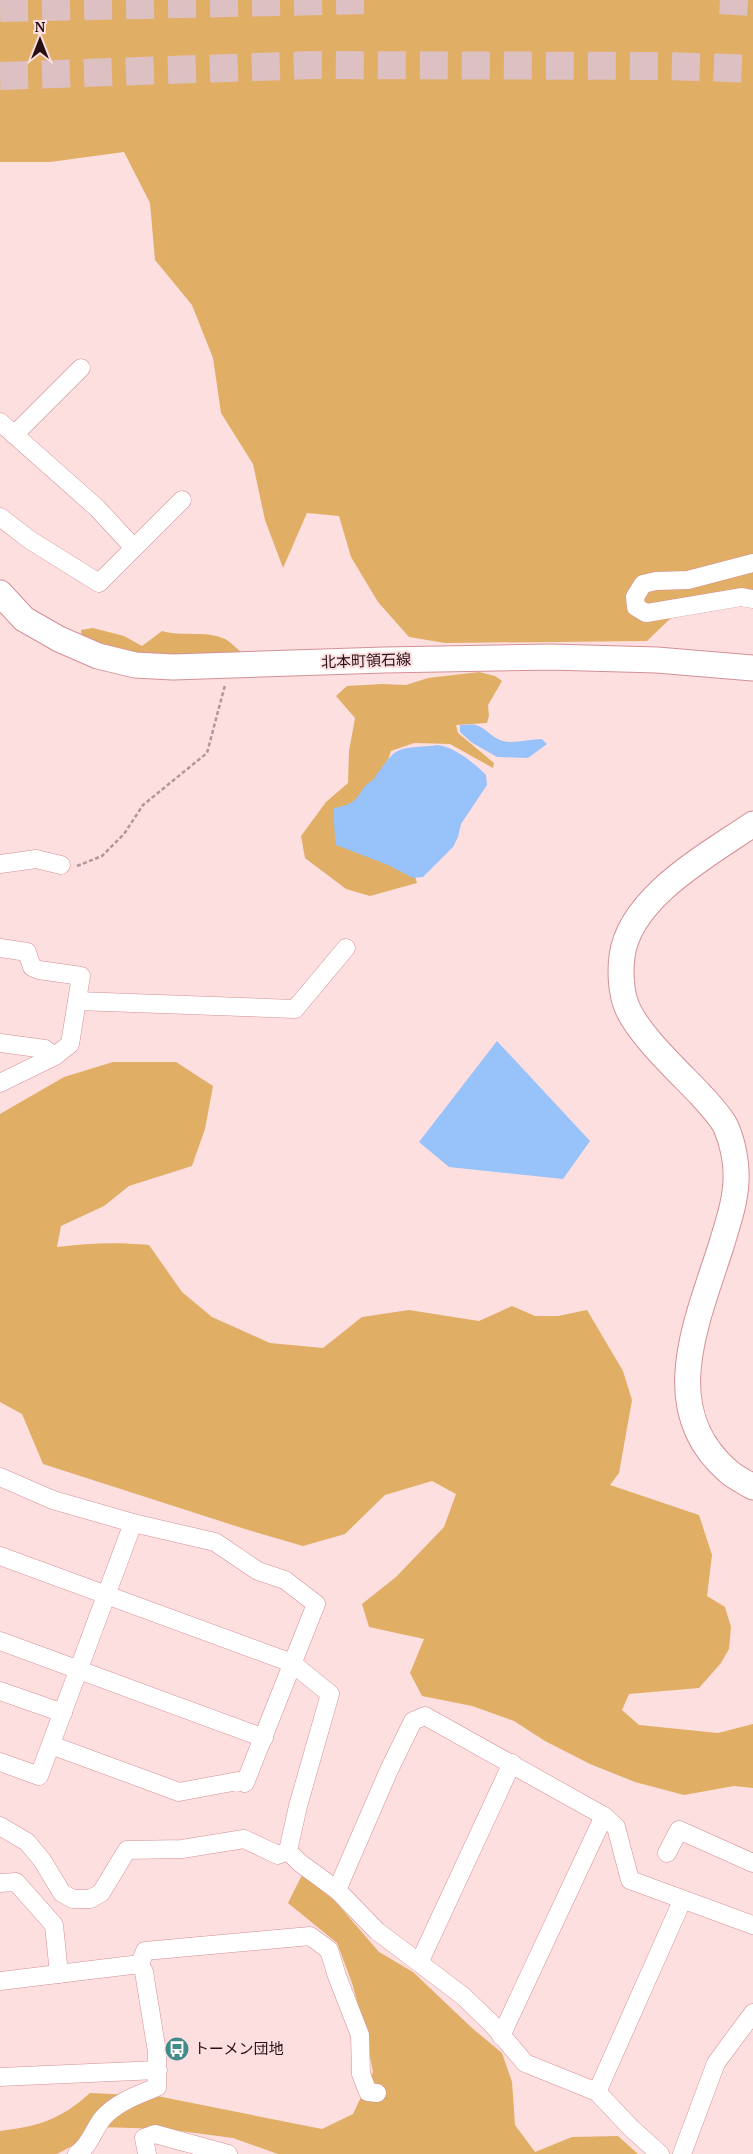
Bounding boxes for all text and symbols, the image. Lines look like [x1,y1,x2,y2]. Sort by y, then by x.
north arrow [15,15,65,65]
text: N [35,17,46,36]
street label: 北本町領石線 [321,648,411,672]
bus stop icon: トーメン団地 [164,2036,190,2062]
place label: トーメン団地 [194,2038,283,2058]

